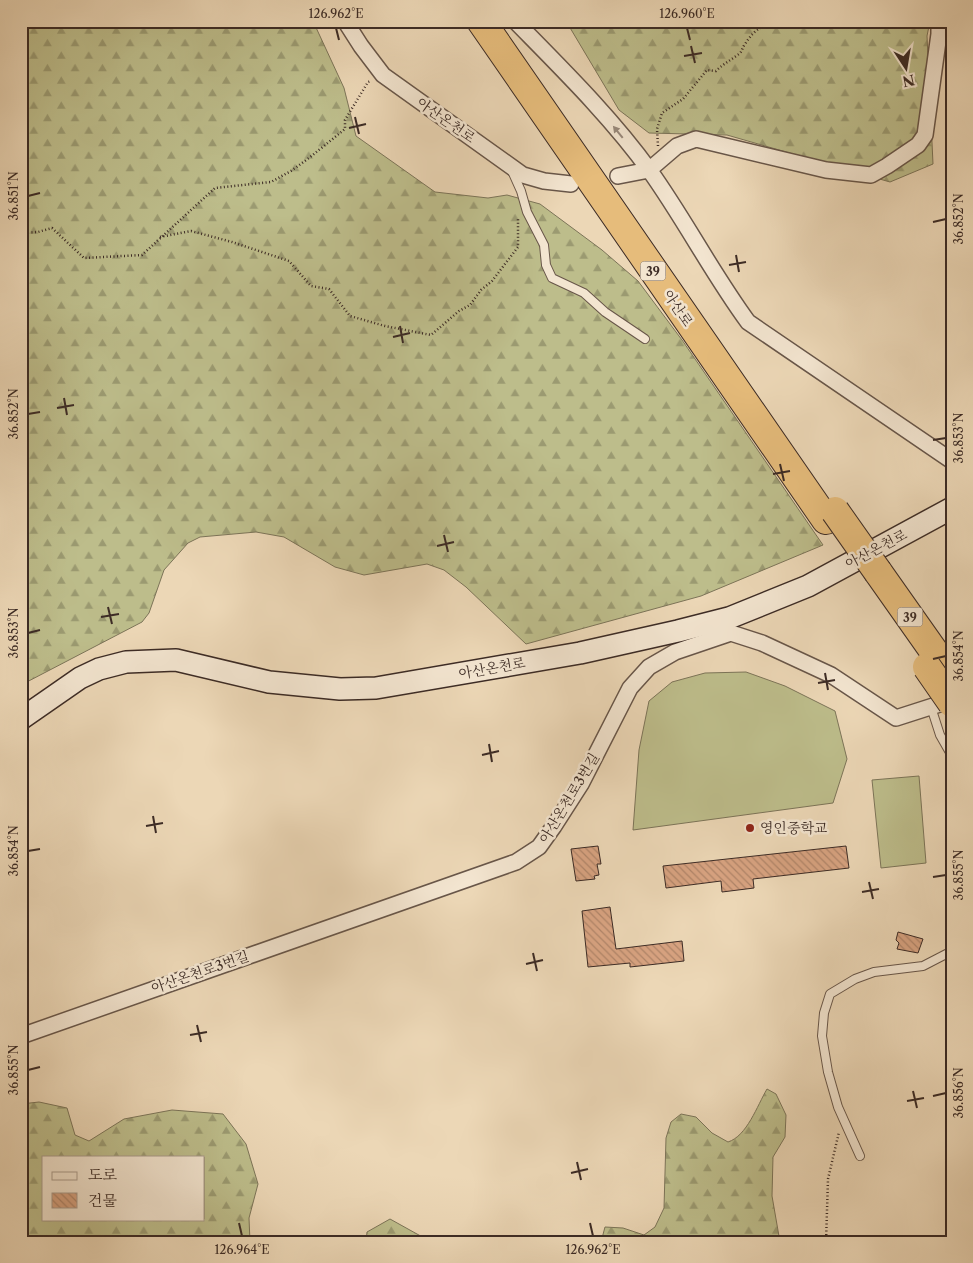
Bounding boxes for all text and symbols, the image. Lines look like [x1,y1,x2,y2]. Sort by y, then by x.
text: 126.962°E [308,6,364,21]
text: 126.960°E [659,6,715,21]
north arrow [880,42,930,92]
text: N [901,71,917,91]
street label: 아산온천로 [413,93,479,147]
one-way arrow [612,126,623,139]
text: 36.851°N [6,171,21,221]
text: 36.852°N [951,193,966,245]
road number: 39 [640,262,666,280]
street label: 아산로 [659,286,697,330]
text: 36.852°N [6,388,21,440]
text: 36.853°N [951,412,966,463]
street label: 아산온천로 [842,525,910,573]
text: 36.853°N [6,607,21,658]
road number: 39 [898,608,922,626]
text: 36.854°N [951,630,966,682]
street label: 아산온천로 [457,653,527,683]
street label: 아산온천로3번길 [535,749,603,847]
place label: 영인중학교 [760,819,828,837]
marker: 영인중학교 [744,822,756,834]
text: 36.854°N [6,825,21,877]
text: 36.855°N [951,849,966,900]
street label: 아산온천로3번길 [149,947,251,997]
text: 36.855°N [6,1044,21,1095]
text: 36.856°N [951,1067,966,1119]
legend [42,1156,205,1220]
text: 도로 [88,1165,117,1184]
text: 건물 [88,1191,117,1210]
text: 126.964°E [215,1242,269,1257]
text: 126.962°E [565,1242,621,1257]

